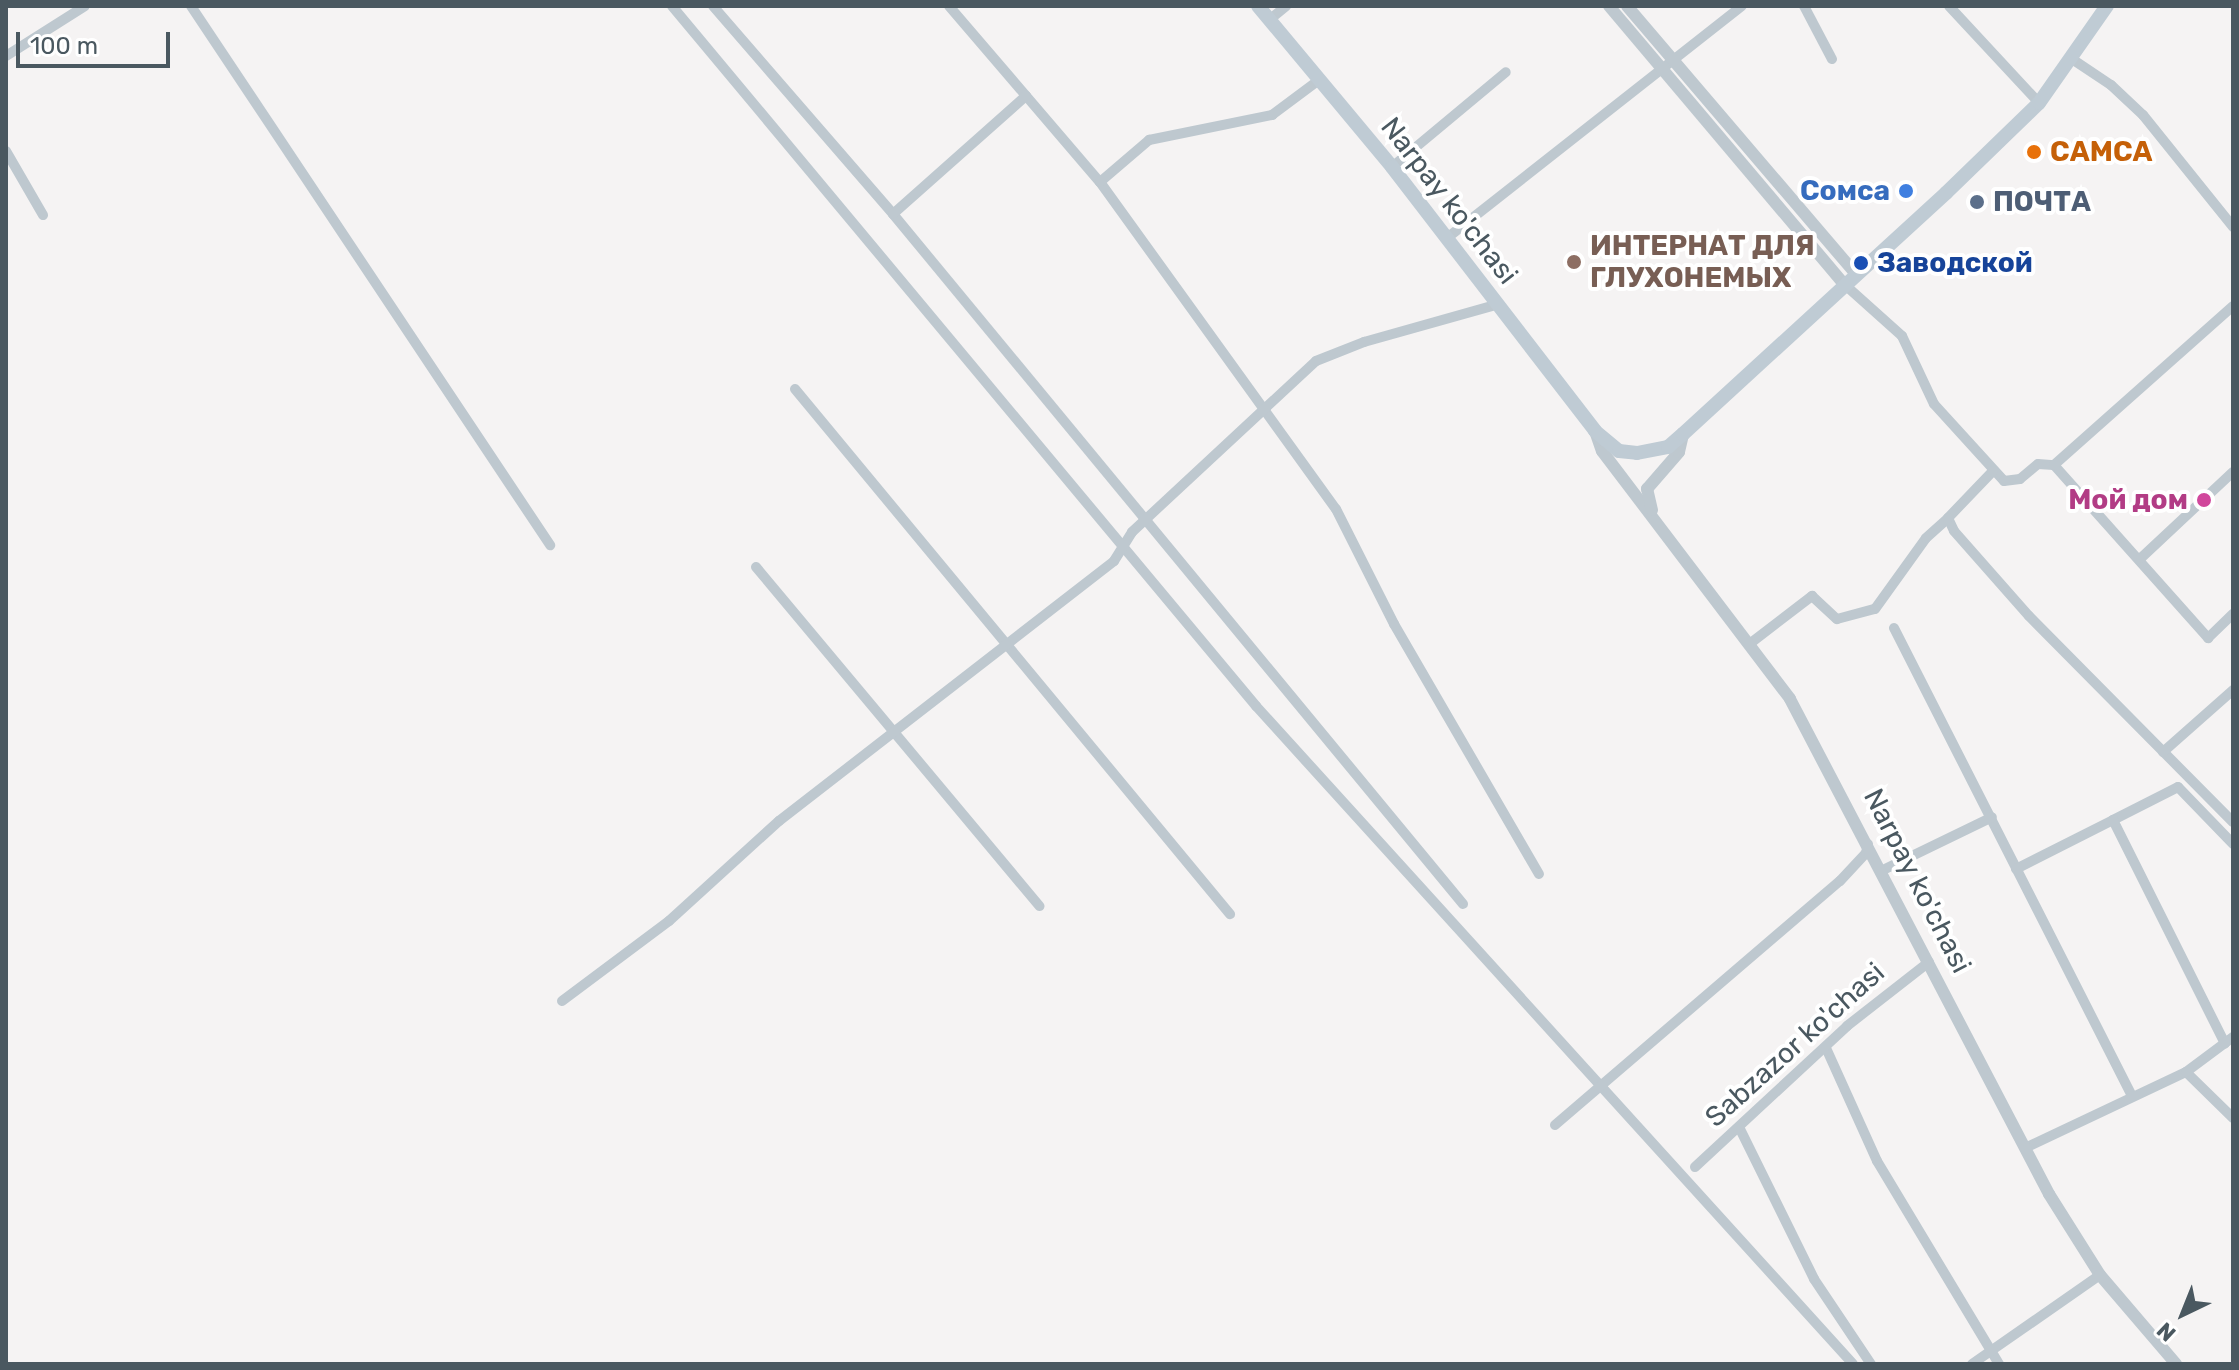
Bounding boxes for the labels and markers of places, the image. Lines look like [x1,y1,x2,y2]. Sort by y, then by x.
place label: САМСА [2050,135,2153,169]
marker: САМСА [2025,143,2043,161]
place label: Сомса [1800,174,1890,208]
marker: Сомса [1897,182,1915,200]
place label: ПОЧТА [1993,185,2091,219]
marker: ПОЧТА [1968,193,1986,211]
place label: ИНТЕРНАТ ДЛЯ ГЛУХОНЕМЫХ [1590,229,1815,295]
place label: Заводской [1877,246,2033,280]
marker: ИНТЕРНАТ ДЛЯ ГЛУХОНЕМЫХ [1565,253,1583,271]
marker: Заводской [1852,254,1870,272]
place label: Мой дом [2068,483,2188,517]
marker: Мой дом [2195,491,2213,509]

